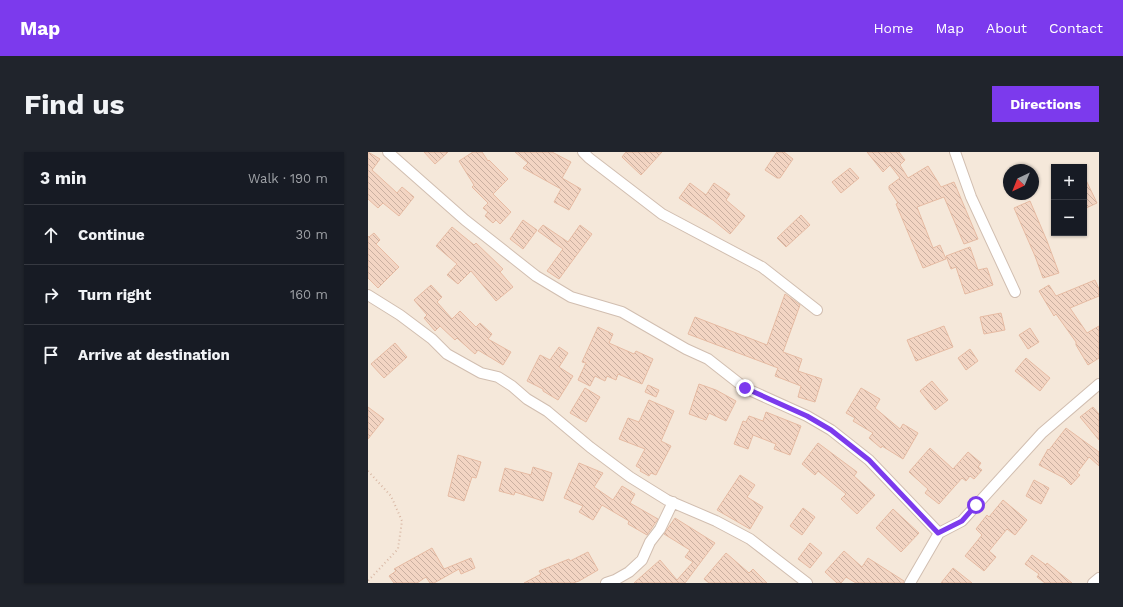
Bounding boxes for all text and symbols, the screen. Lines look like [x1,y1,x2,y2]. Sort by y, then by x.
text: Map [20,17,60,40]
text: Home [873,20,913,36]
text: Map [935,20,964,36]
text: About [986,20,1027,36]
text: Contact [1049,20,1103,36]
button: Directions [992,86,1099,122]
text: Find us [24,88,124,121]
north arrow [1003,164,1039,200]
map controls [1051,164,1087,236]
button: + [1051,164,1087,200]
text: 3 min [40,168,86,188]
text: Walk · 190 m [248,171,328,186]
button: − [1051,200,1087,236]
icon: ahead [40,224,62,246]
text: Continue [78,226,145,244]
text: 30 m [296,227,328,242]
icon: right [40,284,62,306]
text: Turn right [78,286,151,304]
text: 160 m [290,287,328,302]
icon: arrive [40,344,62,366]
text: Arrive at destination [78,346,230,364]
route end [736,379,754,397]
route start [967,496,985,514]

